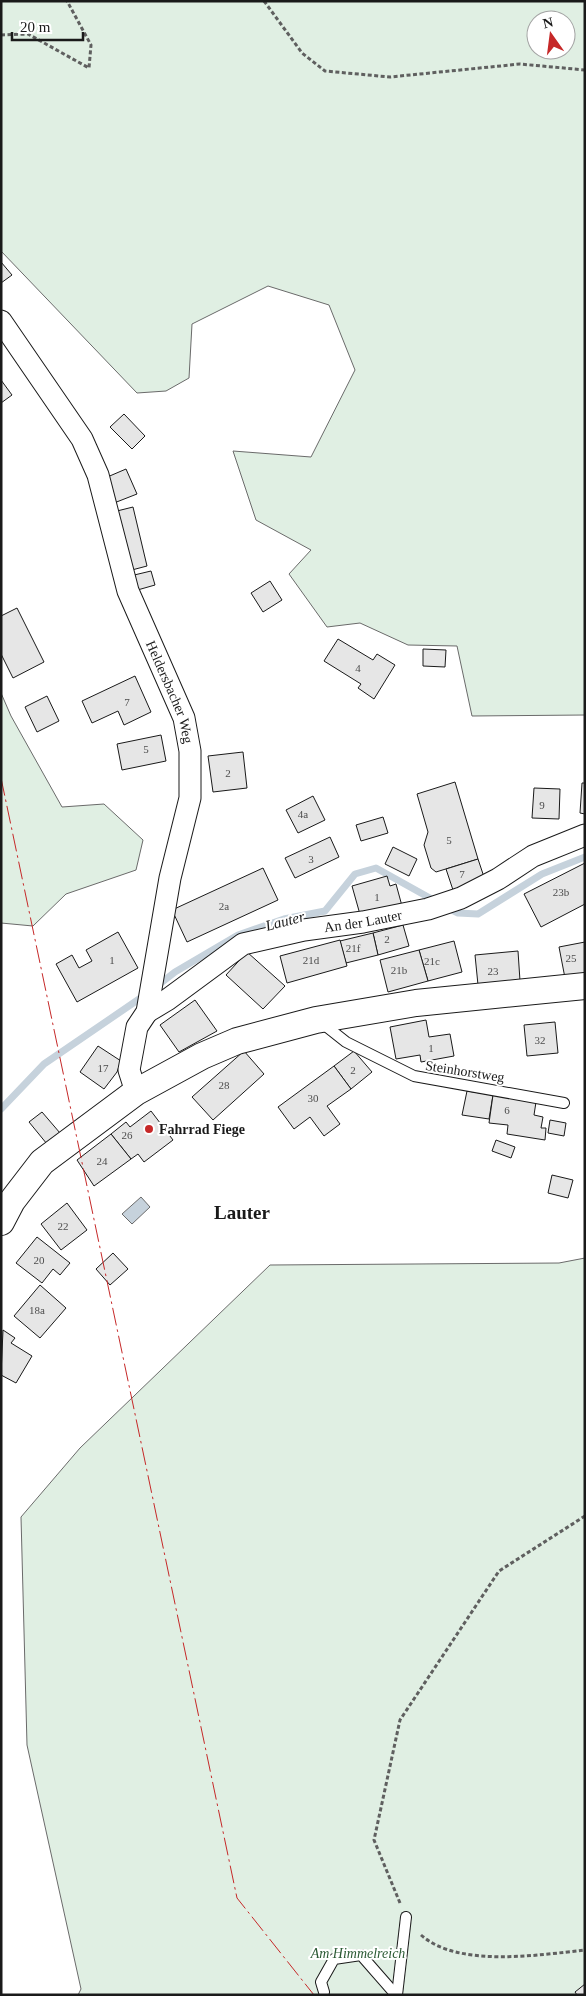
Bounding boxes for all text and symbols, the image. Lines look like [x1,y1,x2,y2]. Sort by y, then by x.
scale bar [12,10,84,42]
north arrow [526,10,576,60]
text: N [541,14,555,31]
text: 20 m [20,19,51,35]
street label: Heldersbacher Weg [143,638,195,745]
house number: 4 [355,662,361,674]
house number: 7 [124,696,130,708]
house number: 5 [143,743,149,755]
house number: 2 [225,767,231,779]
house number: 9 [539,799,545,811]
house number: 4a [298,808,308,820]
house number: 5 [446,834,452,846]
house number: 3 [308,853,314,865]
house number: 7 [459,868,465,880]
house number: 23b [553,886,570,898]
house number: 1 [374,891,380,903]
house number: 2a [219,900,229,912]
street label: An der Lauter [323,907,404,935]
water label: Lauter [263,908,307,934]
house number: 2 [384,933,390,945]
house number: 21f [346,942,361,954]
house number: 25 [566,952,577,964]
house number: 1 [109,954,115,966]
house number: 21d [303,954,320,966]
house number: 21c [424,955,440,967]
house number: 21b [391,964,408,976]
house number: 23 [488,965,499,977]
house number: 32 [535,1034,546,1046]
house number: 1 [428,1042,434,1054]
street label: Steinhorstweg [424,1058,506,1085]
house number: 17 [98,1062,109,1074]
house number: 2 [350,1064,356,1076]
house number: 28 [219,1079,230,1091]
house number: 30 [308,1092,319,1104]
house number: 6 [504,1104,510,1116]
place label: Fahrrad Fiege [159,1122,245,1137]
marker: Fahrrad Fiege [143,1123,155,1135]
house number: 26 [122,1129,133,1141]
house number: 24 [97,1155,108,1167]
district label: Lauter [214,1202,271,1223]
house number: 22 [58,1220,69,1232]
house number: 20 [34,1254,45,1266]
house number: 18a [29,1304,45,1316]
park label: Am Himmelreich [310,1946,405,1961]

